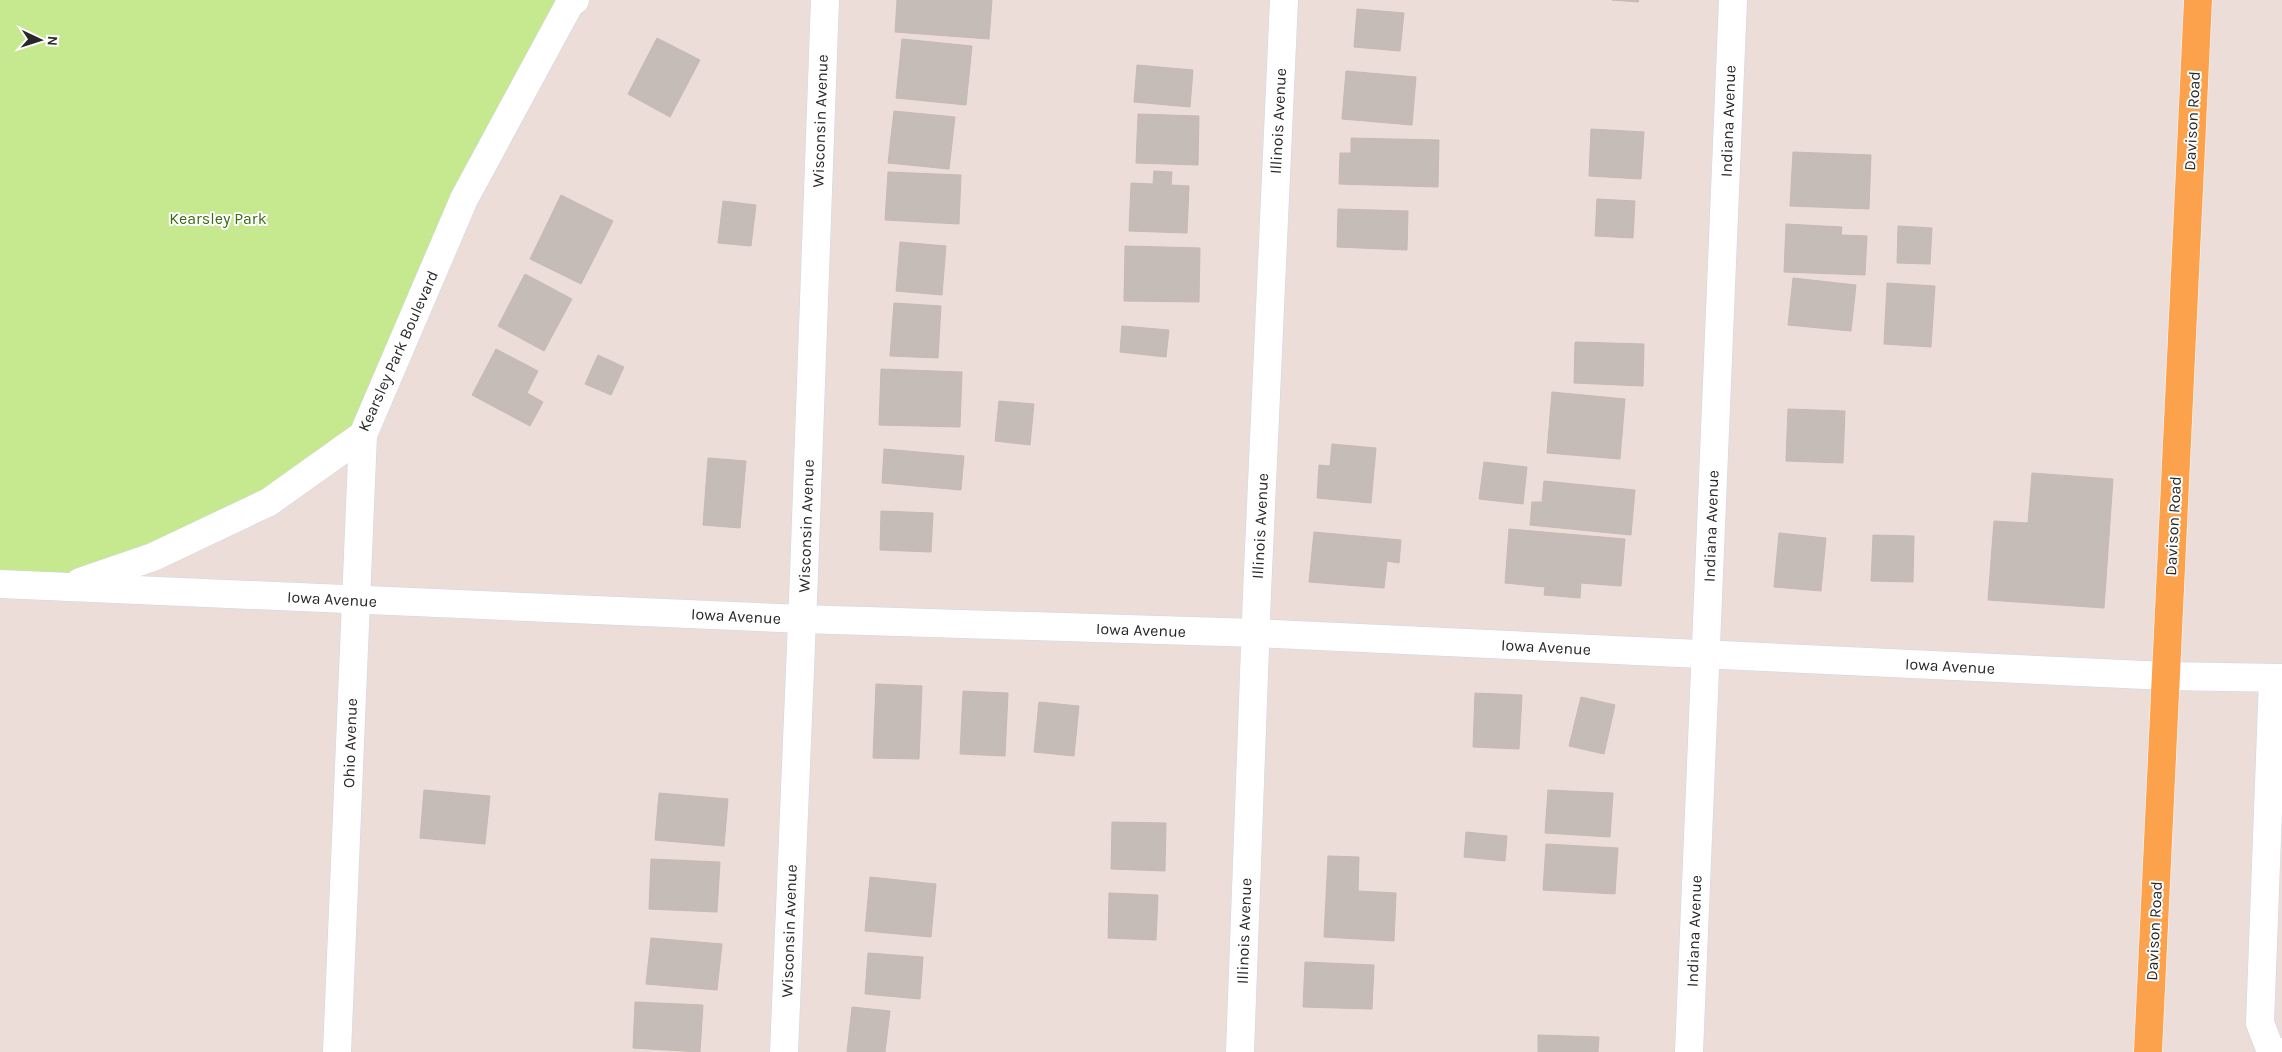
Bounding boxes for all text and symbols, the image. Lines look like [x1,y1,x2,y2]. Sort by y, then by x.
north arrow [15,15,65,65]
text: N [44,35,61,46]
street label: Wisconsin Avenue [808,54,832,188]
street label: Indiana Avenue [1717,65,1739,177]
street label: Illinois Avenue [1266,67,1290,175]
street label: Davison Road [2180,71,2204,171]
park label: Kearsley Park [169,209,267,228]
street label: Kearsley Park Boulevard [354,268,442,434]
street label: Wisconsin Avenue [794,459,818,593]
street label: Indiana Avenue [1700,470,1722,582]
street label: Illinois Avenue [1248,472,1272,580]
street label: Davison Road [2161,476,2185,576]
street label: Iowa Avenue [287,587,377,611]
street label: Iowa Avenue [691,604,781,628]
street label: Iowa Avenue [1096,619,1186,641]
street label: Iowa Avenue [1501,635,1591,659]
street label: Iowa Avenue [1905,654,1995,678]
street label: Ohio Avenue [339,698,361,788]
street label: Wisconsin Avenue [777,864,801,998]
street label: Indiana Avenue [1683,875,1705,987]
street label: Illinois Avenue [1233,878,1255,984]
street label: Davison Road [2142,881,2166,981]

